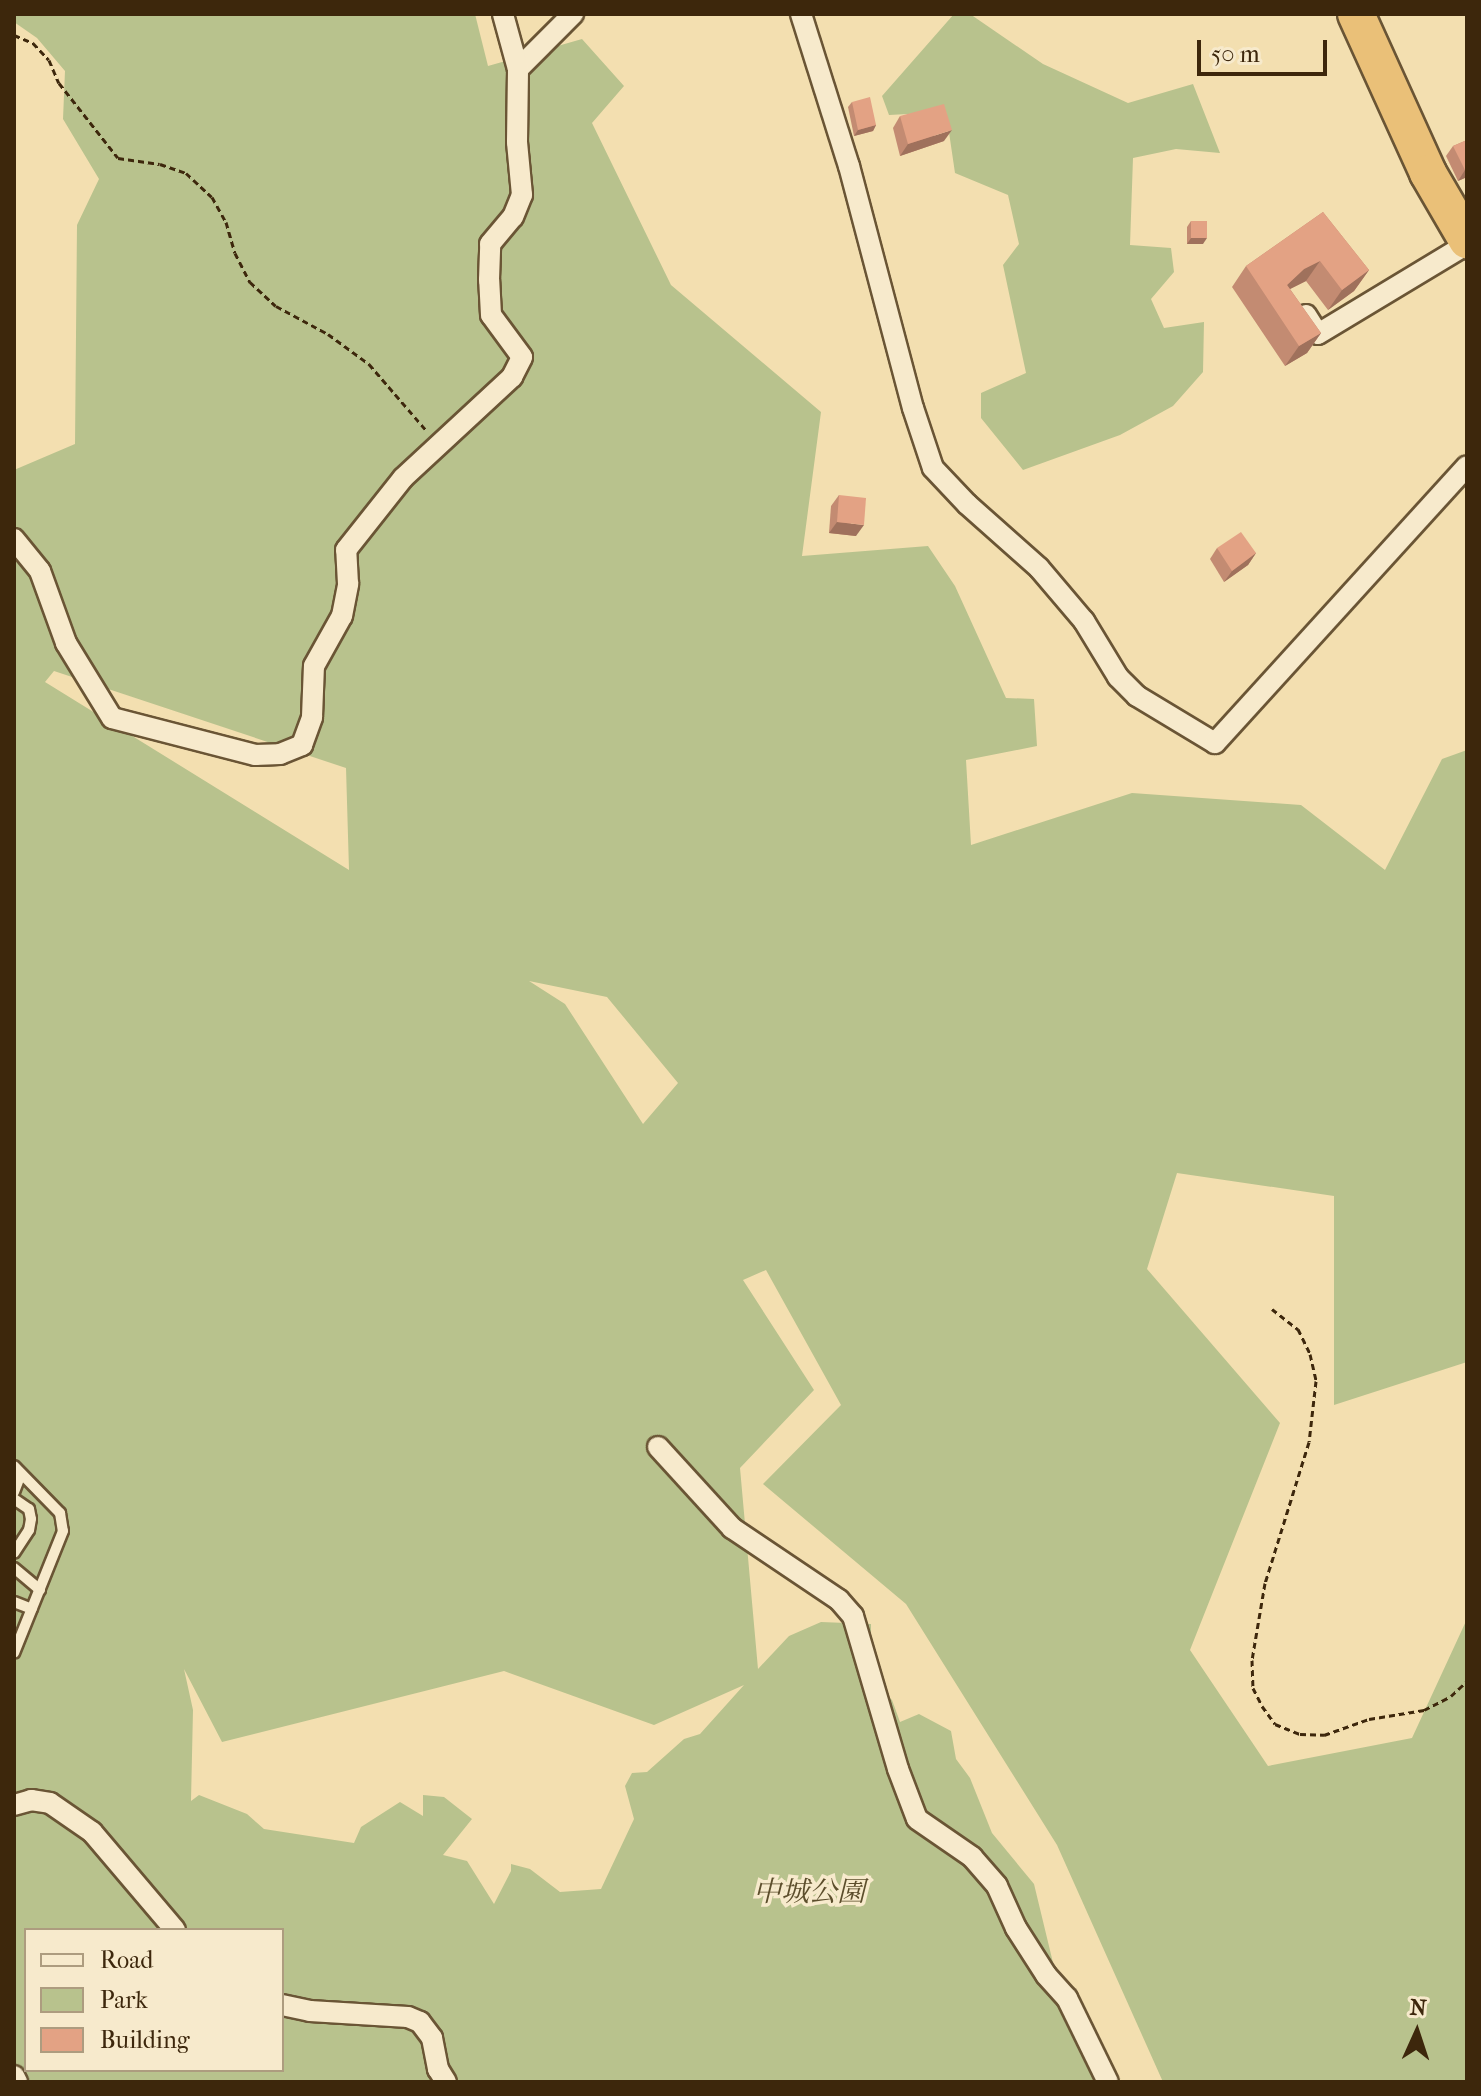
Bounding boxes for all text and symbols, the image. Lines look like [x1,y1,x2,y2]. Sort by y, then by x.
scale bar [1201,24,1331,74]
text: 50 m [1211,40,1260,68]
park label: 中城公園 [753,1875,865,1909]
legend [24,1928,284,2072]
text: Road [100,1946,153,1974]
text: Park [100,1986,148,2014]
north arrow [1377,1992,1457,2072]
text: N [1409,1995,1427,2021]
text: Building [100,2026,190,2054]

